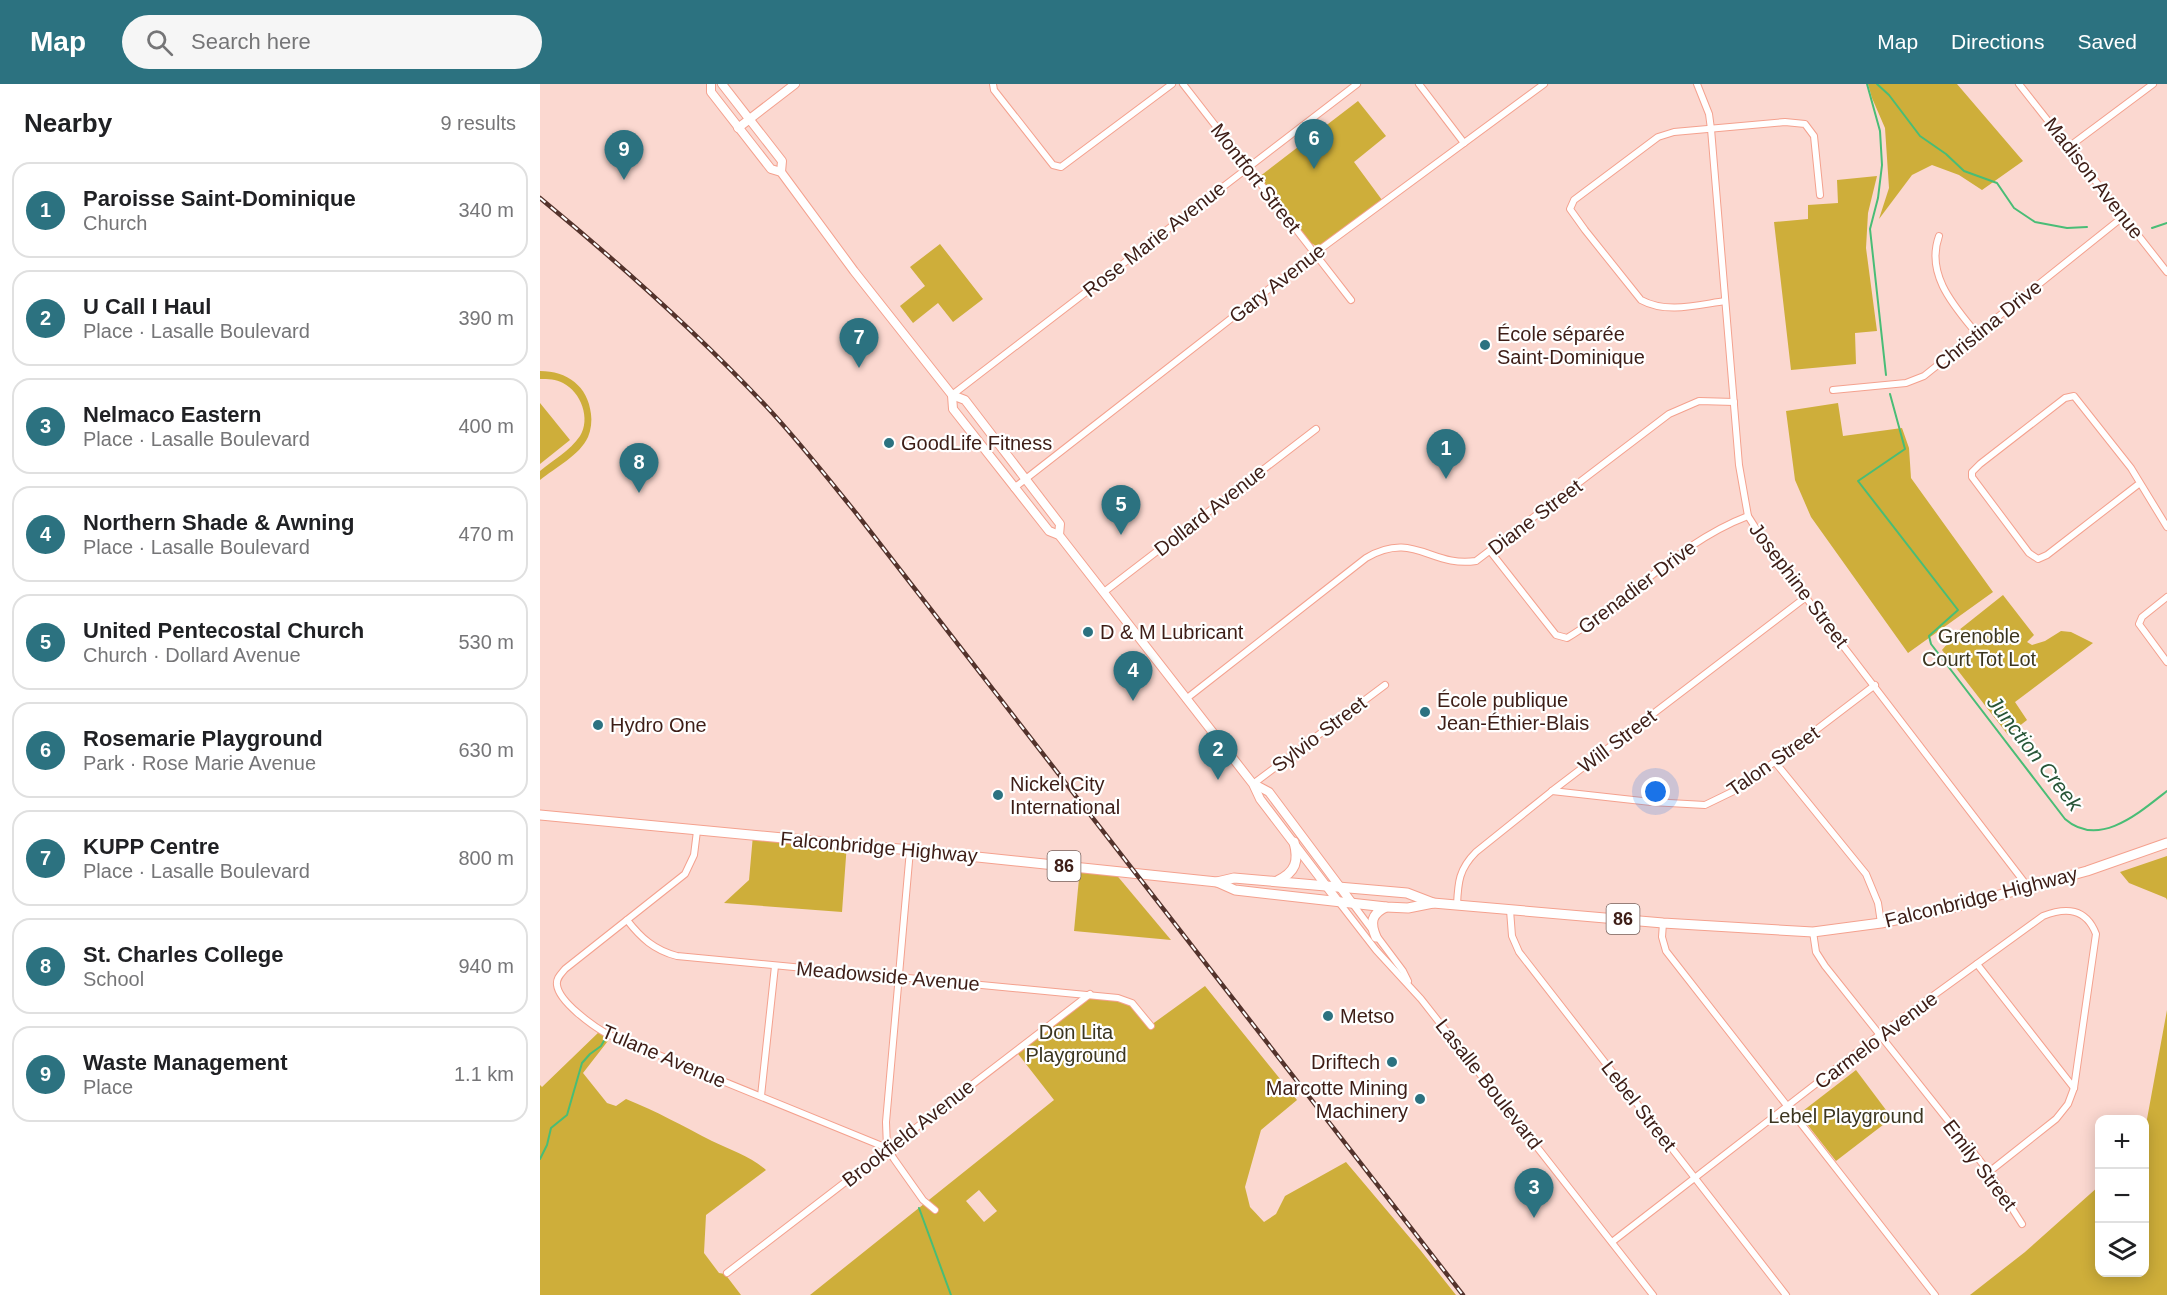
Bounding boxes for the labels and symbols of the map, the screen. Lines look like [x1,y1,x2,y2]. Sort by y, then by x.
street label: Madison Avenue [2040,113,2148,243]
street label: Montfort Street [1207,119,1306,237]
pin: 6 [1294,120,1334,169]
pin: 9 [604,130,644,180]
street label: Rose Marie Avenue [1079,177,1229,301]
street label: Gary Avenue [1225,239,1329,327]
street label: Christina Drive [1930,275,2046,375]
pin: 7 [840,318,878,368]
place label: École séparée Saint-Dominique [1497,323,1645,368]
marker: École séparée Saint-Dominique [1478,338,1492,352]
pin: 1 [1426,430,1466,479]
place label: GoodLife Fitness [901,432,1052,454]
marker: GoodLife Fitness [882,436,896,450]
pin: 8 [620,444,658,493]
street label: Dollard Avenue [1150,460,1270,560]
street label: Diane Street [1484,474,1586,559]
pin: 5 [1102,486,1140,535]
street label: Josephine Street [1745,518,1853,652]
street label: Grenadier Drive [1574,536,1700,638]
place label: D & M Lubricant [1100,621,1244,643]
marker: D & M Lubricant [1081,625,1095,639]
park label: Grenoble Court Tot Lot [1922,625,2037,670]
pin: 4 [1114,652,1152,701]
place label: École publique Jean-Éthier-Blais [1437,689,1589,734]
water label: Junction Creek [1982,690,2088,816]
street label: Sylvio Street [1268,691,1371,777]
marker: École publique Jean-Éthier-Blais [1418,705,1432,719]
street label: Will Street [1574,705,1660,777]
place label: Hydro One [610,714,707,736]
marker: Hydro One [591,718,605,732]
street label: Talon Street [1723,721,1823,801]
pin: 2 [1198,730,1238,780]
place label: Nickel City International [1010,773,1120,818]
your location [1641,777,1670,806]
marker: Nickel City International [991,788,1005,802]
street label: Falconbridge Highway [779,827,979,867]
road number: 86 [1048,851,1080,881]
street label: Falconbridge Highway [1882,862,2080,932]
road number: 86 [1606,904,1640,934]
street label: Meadowside Avenue [795,957,981,995]
street label: Carmelo Avenue [1810,987,1942,1093]
place label: Metso [1340,1005,1394,1027]
marker: Metso [1321,1009,1335,1023]
street label: Lasalle Boulevard [1431,1015,1547,1153]
street label: Tulane Avenue [599,1020,729,1092]
park label: Don Lita Playground [1025,1021,1127,1066]
place label: Driftech [1311,1051,1380,1073]
marker: Driftech [1385,1055,1399,1069]
street label: Lebel Street [1597,1057,1681,1156]
street label: Brookfield Avenue [838,1075,978,1191]
place label: Marcotte Mining Machinery [1266,1077,1408,1122]
marker: Marcotte Mining Machinery [1413,1092,1427,1106]
park label: Lebel Playground [1768,1105,1924,1127]
street label: Emily Street [1939,1115,2021,1215]
pin: 3 [1514,1168,1554,1218]

